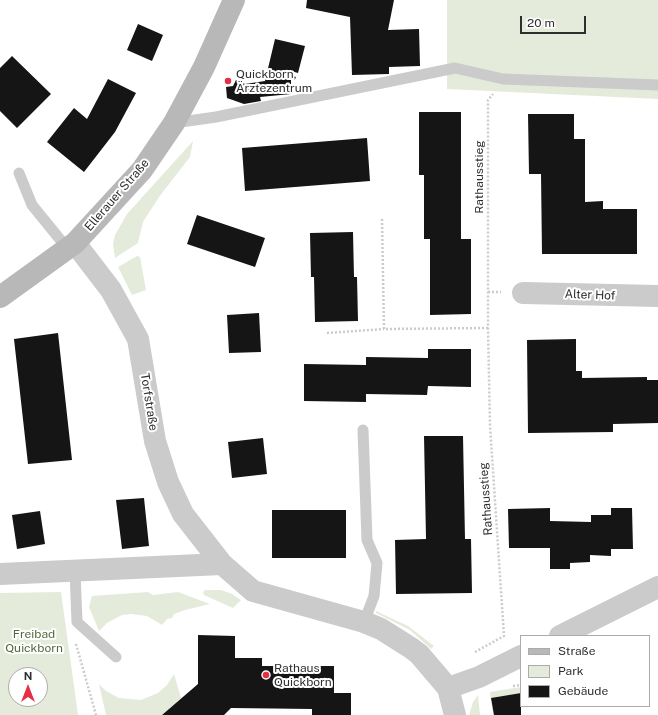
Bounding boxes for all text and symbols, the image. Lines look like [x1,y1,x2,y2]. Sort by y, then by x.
scale bar [522,8,588,34]
text: 20 m [527,16,555,30]
place label: Quickborn, Ärztezentrum [236,67,312,95]
marker: Quickborn, Ärztezentrum [223,76,233,86]
street label: Rathausstieg [472,140,486,214]
street label: Ellerauer Straße [82,156,152,234]
street label: Alter Hof [564,287,616,303]
street label: Torfstraße [137,372,161,432]
street label: Rathausstieg [476,462,496,536]
park label: Freibad Quickborn [5,627,63,655]
legend [520,635,650,707]
text: Straße [558,644,595,658]
place label: Rathaus Quickborn [274,661,332,689]
text: Park [558,664,584,678]
north arrow [8,667,48,707]
text: N [24,670,32,682]
marker: Rathaus Quickborn [261,670,271,680]
text: Gebäude [558,684,608,698]

